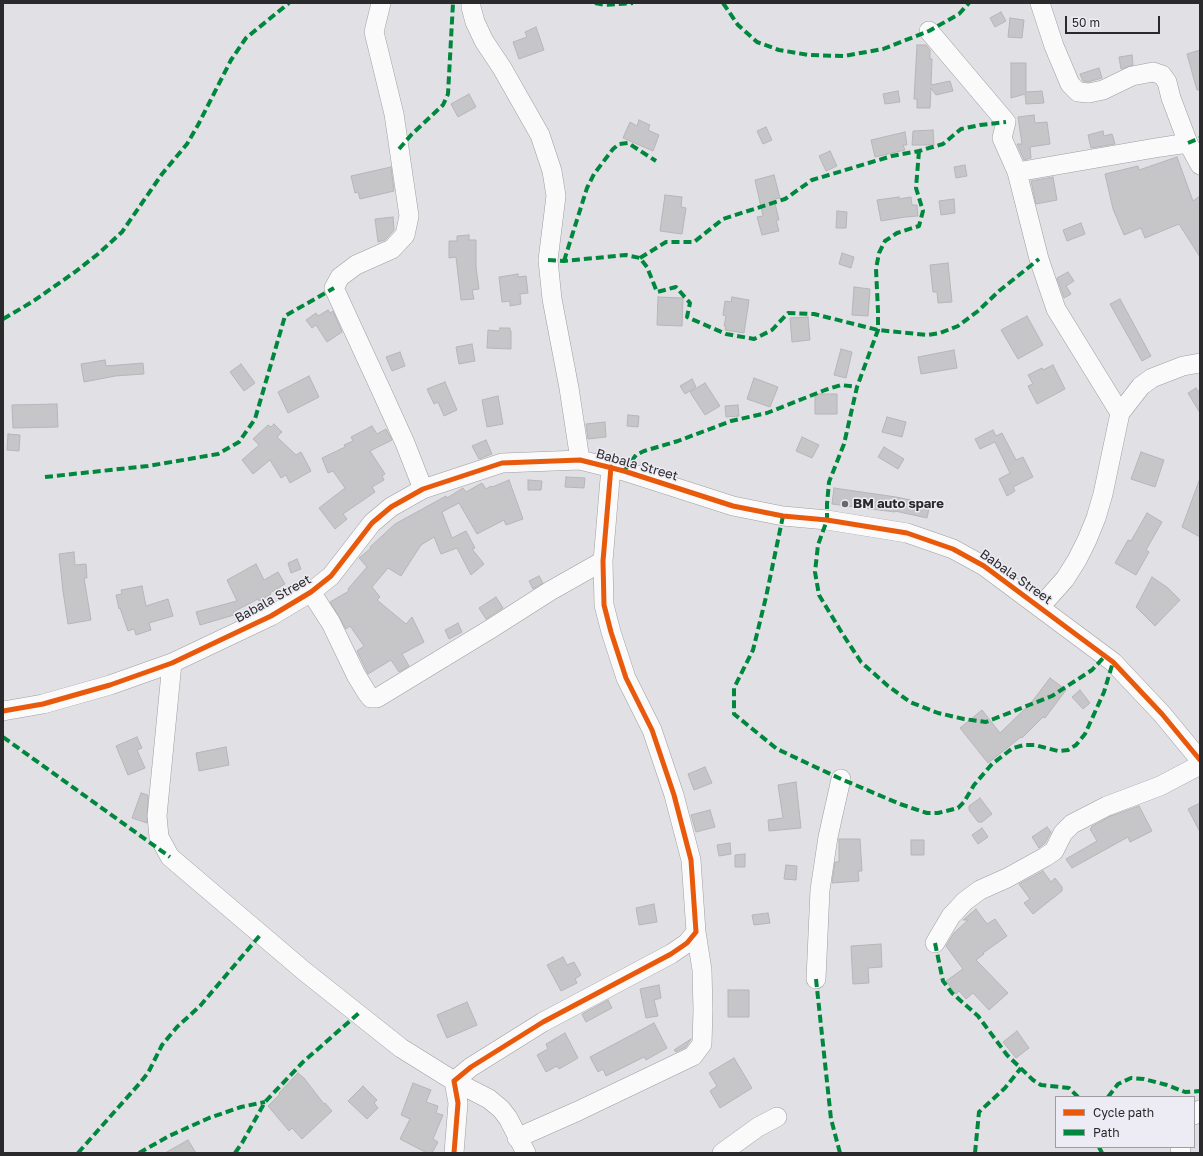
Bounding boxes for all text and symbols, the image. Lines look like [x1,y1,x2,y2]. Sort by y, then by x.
scale bar [1067,8,1162,34]
text: 50 m [1072,15,1100,30]
street label: Babala Street [594,446,680,484]
place label: BM auto spare [853,496,944,512]
marker: BM auto spare [840,499,850,509]
street label: Babala Street [977,546,1055,608]
street label: Babala Street [232,572,314,626]
legend [1055,1096,1195,1148]
text: Cycle path [1093,1105,1154,1120]
text: Path [1093,1125,1120,1140]

